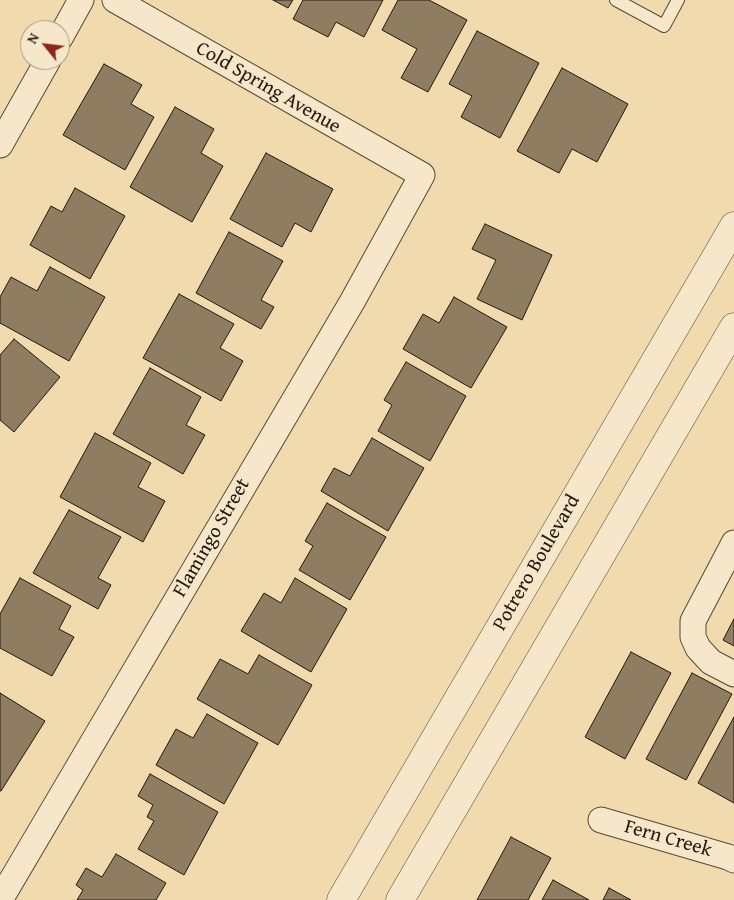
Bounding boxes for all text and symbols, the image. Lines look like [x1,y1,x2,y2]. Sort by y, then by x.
north arrow [20,20,70,70]
text: N [22,29,44,47]
street label: Cold Spring Avenue [191,37,345,139]
street label: Flamingo Street [168,474,256,602]
street label: Potrero Boulevard [488,491,586,635]
street label: Fern Creek [621,815,715,863]

